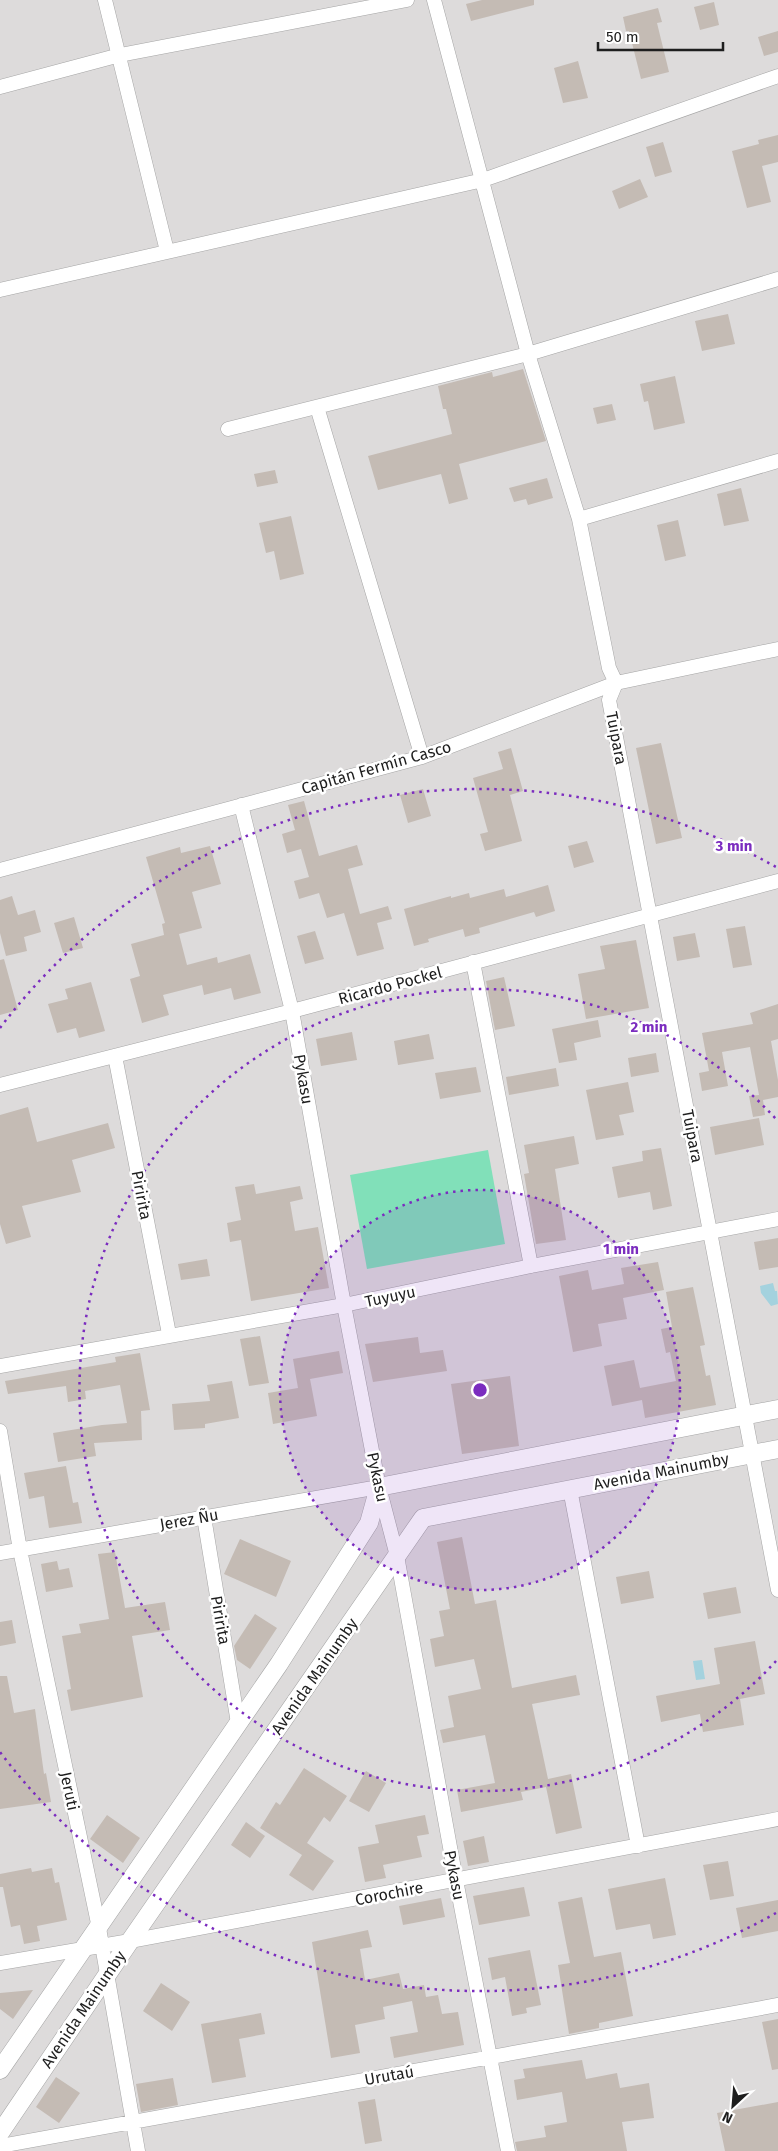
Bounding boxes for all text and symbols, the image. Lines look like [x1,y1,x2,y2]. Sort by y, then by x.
scale bar [598,20,723,52]
text: 50 m [606,28,639,46]
street label: Tuipara [602,710,631,766]
street label: Capitán Fermín Casco [299,737,453,798]
text: 3 min [715,837,752,855]
street label: Ricardo Pockel [336,962,444,1008]
text: 2 min [631,1018,667,1036]
street label: Pykasu [290,1053,317,1106]
street label: Tuipara [678,1108,707,1164]
street label: Piririta [127,1169,156,1221]
text: 1 min [603,1240,639,1258]
street label: Tuyuyu [363,1282,417,1311]
centre of rings [471,1381,489,1399]
street label: Avenida Mainumby [592,1449,731,1494]
street label: Pykasu [363,1450,392,1504]
street label: Jerez Ñu [158,1505,220,1534]
street label: Piririta [207,1594,234,1646]
street label: Avenida Mainumby [267,1614,362,1738]
street label: Jeruti [56,1770,83,1812]
street label: Pykasu [440,1849,469,1902]
street label: Corochire [353,1878,425,1909]
street label: Avenida Mainumby [37,1947,130,2072]
street label: Urutaú [363,2062,415,2089]
north arrow [708,2081,758,2131]
text: N [720,2108,735,2127]

